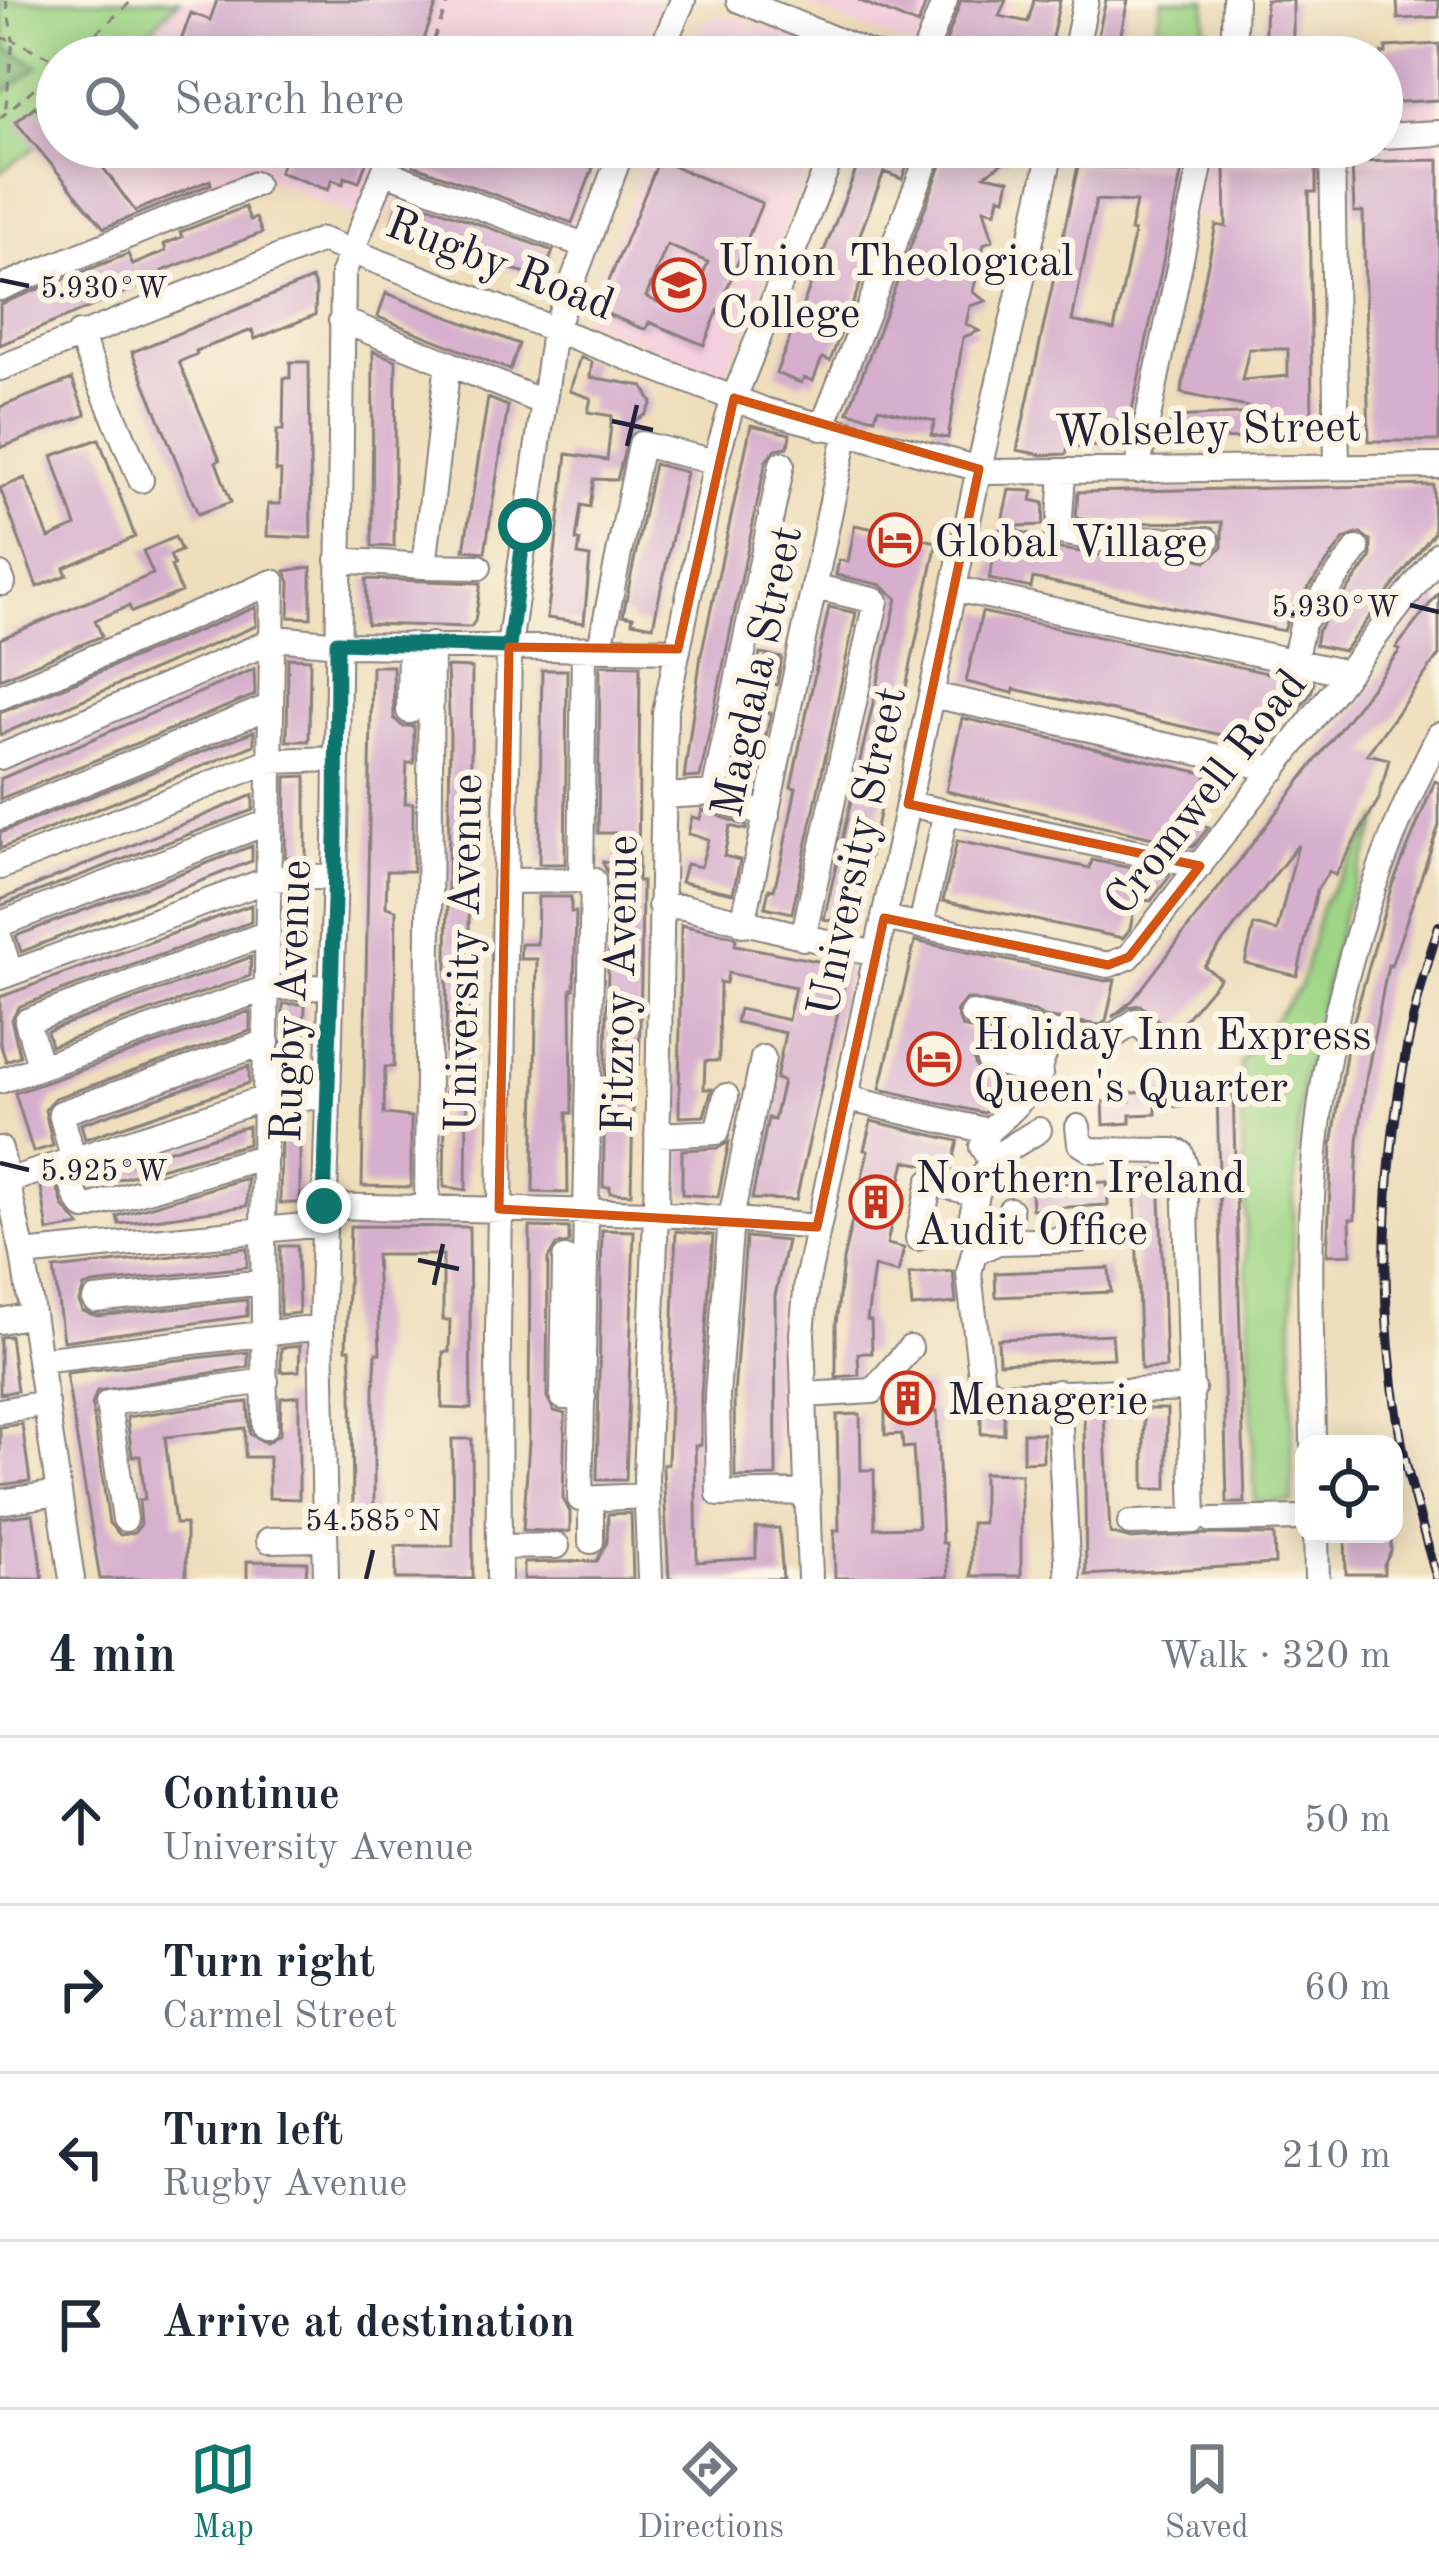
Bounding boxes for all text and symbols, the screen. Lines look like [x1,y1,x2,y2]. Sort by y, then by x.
search box [36,36,1403,168]
icon: search [78,69,144,135]
text: Search here [174,79,404,124]
street label: Rugby Road [379,202,620,330]
place label: Union Theological College [718,241,1073,338]
school or university icon: Union Theological College [651,257,707,313]
text: 5.930°W [40,274,168,304]
street label: Wolseley Street [1054,406,1362,457]
route start [498,498,552,552]
hotel icon: Global Village [867,512,923,568]
street label: Magdala Street [707,522,812,821]
place label: Global Village [934,522,1207,567]
text: 5.930°W [1271,593,1399,623]
street label: Cromwell Road [1098,663,1317,925]
street label: University Street [803,683,916,1021]
street label: University Avenue [441,773,492,1133]
street label: Fitzroy Avenue [597,835,648,1134]
street label: Rugby Avenue [266,859,321,1143]
place label: Holiday Inn Express Queen's Quarter [973,1015,1371,1112]
hotel icon: Holiday Inn Express Queen's Quarter [906,1031,962,1087]
text: 5.925°W [40,1157,168,1187]
place label: Northern Ireland Audit Office [915,1158,1246,1255]
building icon: Northern Ireland Audit Office [848,1174,904,1230]
route end [297,1179,351,1233]
building icon: Menagerie [880,1370,936,1426]
place label: Menagerie [947,1380,1148,1425]
map controls [1295,1435,1403,1543]
button: locate [1295,1435,1403,1543]
text: 54.585°N [305,1507,441,1537]
text: 4 min [48,1632,176,1683]
text: Walk · 320 m [1160,1637,1391,1676]
text: Continue [162,1774,340,1819]
icon: ahead [48,1788,114,1854]
text: 50 m [1304,1801,1391,1840]
text: University Avenue [162,1829,473,1868]
text: Turn right [162,1942,375,1987]
icon: right [48,1956,114,2022]
text: 60 m [1304,1969,1391,2008]
text: Carmel Street [162,1997,397,2036]
text: Turn left [162,2110,343,2155]
icon: left [48,2124,114,2190]
text: 210 m [1281,2137,1391,2176]
text: Rugby Avenue [162,2165,407,2204]
icon: arrive [48,2292,114,2358]
text: Arrive at destination [162,2302,575,2347]
tab: Map [190,2436,256,2549]
tab: Directions [637,2436,784,2549]
tab: Saved [1165,2436,1249,2549]

